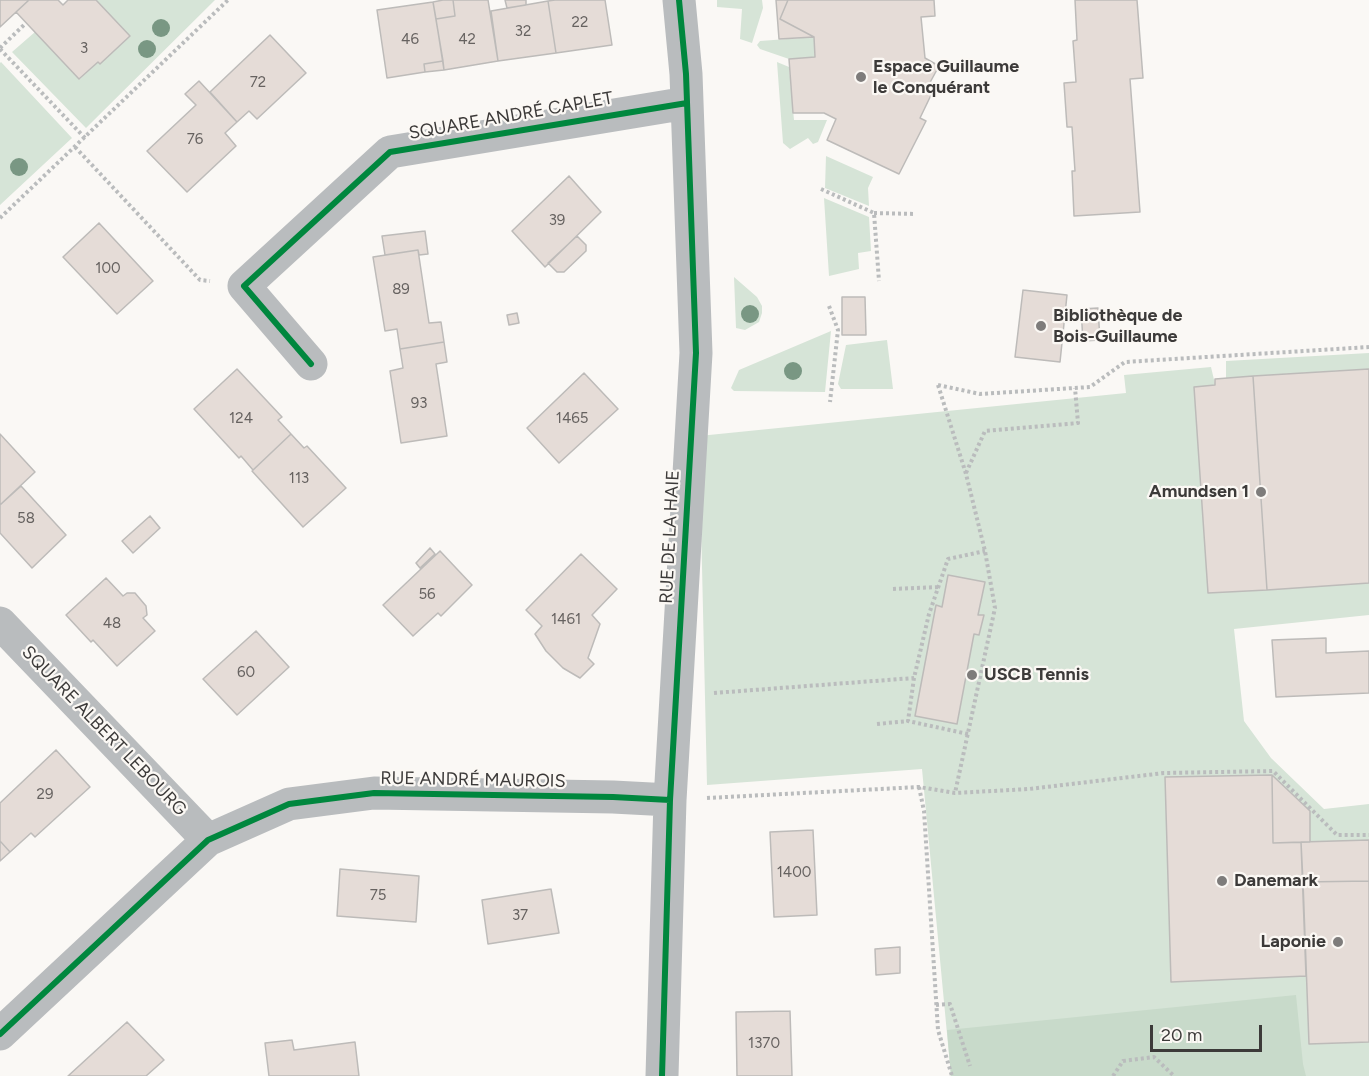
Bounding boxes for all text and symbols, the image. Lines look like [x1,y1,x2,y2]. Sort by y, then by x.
house number: 22 [572,14,588,32]
house number: 32 [515,23,531,41]
house number: 46 [401,31,419,49]
house number: 42 [458,31,476,49]
house number: 3 [80,40,88,58]
place label: Espace Guillaume le Conquérant [873,56,1019,98]
marker: Espace Guillaume le Conquérant [854,70,868,84]
house number: 72 [250,74,266,92]
street label: SQUARE ANDRÉ CAPLET [407,87,615,145]
house number: 76 [187,131,203,149]
house number: 39 [549,212,565,230]
house number: 100 [95,260,121,278]
house number: 89 [392,281,410,299]
place label: Bibliothèque de Bois-Guillaume [1053,305,1182,348]
marker: Bibliothèque de Bois-Guillaume [1034,319,1048,333]
house number: 93 [411,395,427,413]
house number: 124 [229,410,253,428]
house number: 1465 [556,410,588,428]
house number: 113 [289,470,309,488]
street label: RUE DE LA HAIE [656,470,684,604]
place label: Amundsen 1 [1149,481,1249,503]
marker: Amundsen 1 [1254,485,1268,499]
house number: 58 [17,510,35,528]
house number: 56 [418,586,436,604]
house number: 1461 [551,611,581,629]
house number: 48 [103,615,121,633]
street label: SQUARE ALBERT LEBOURG [17,642,191,820]
house number: 60 [237,664,255,682]
place label: USCB Tennis [984,664,1089,686]
marker: USCB Tennis [965,668,979,682]
street label: RUE ANDRÉ MAUROIS [380,768,566,792]
house number: 29 [37,786,53,804]
house number: 1400 [777,864,811,882]
place label: Danemark [1234,870,1318,892]
marker: Danemark [1215,874,1229,888]
house number: 75 [370,887,386,905]
house number: 37 [512,907,528,925]
place label: Laponie [1261,931,1326,953]
marker: Laponie [1331,935,1345,949]
scale bar [1153,1013,1266,1051]
text: 20 m [1161,1024,1202,1046]
house number: 1370 [748,1035,780,1053]

